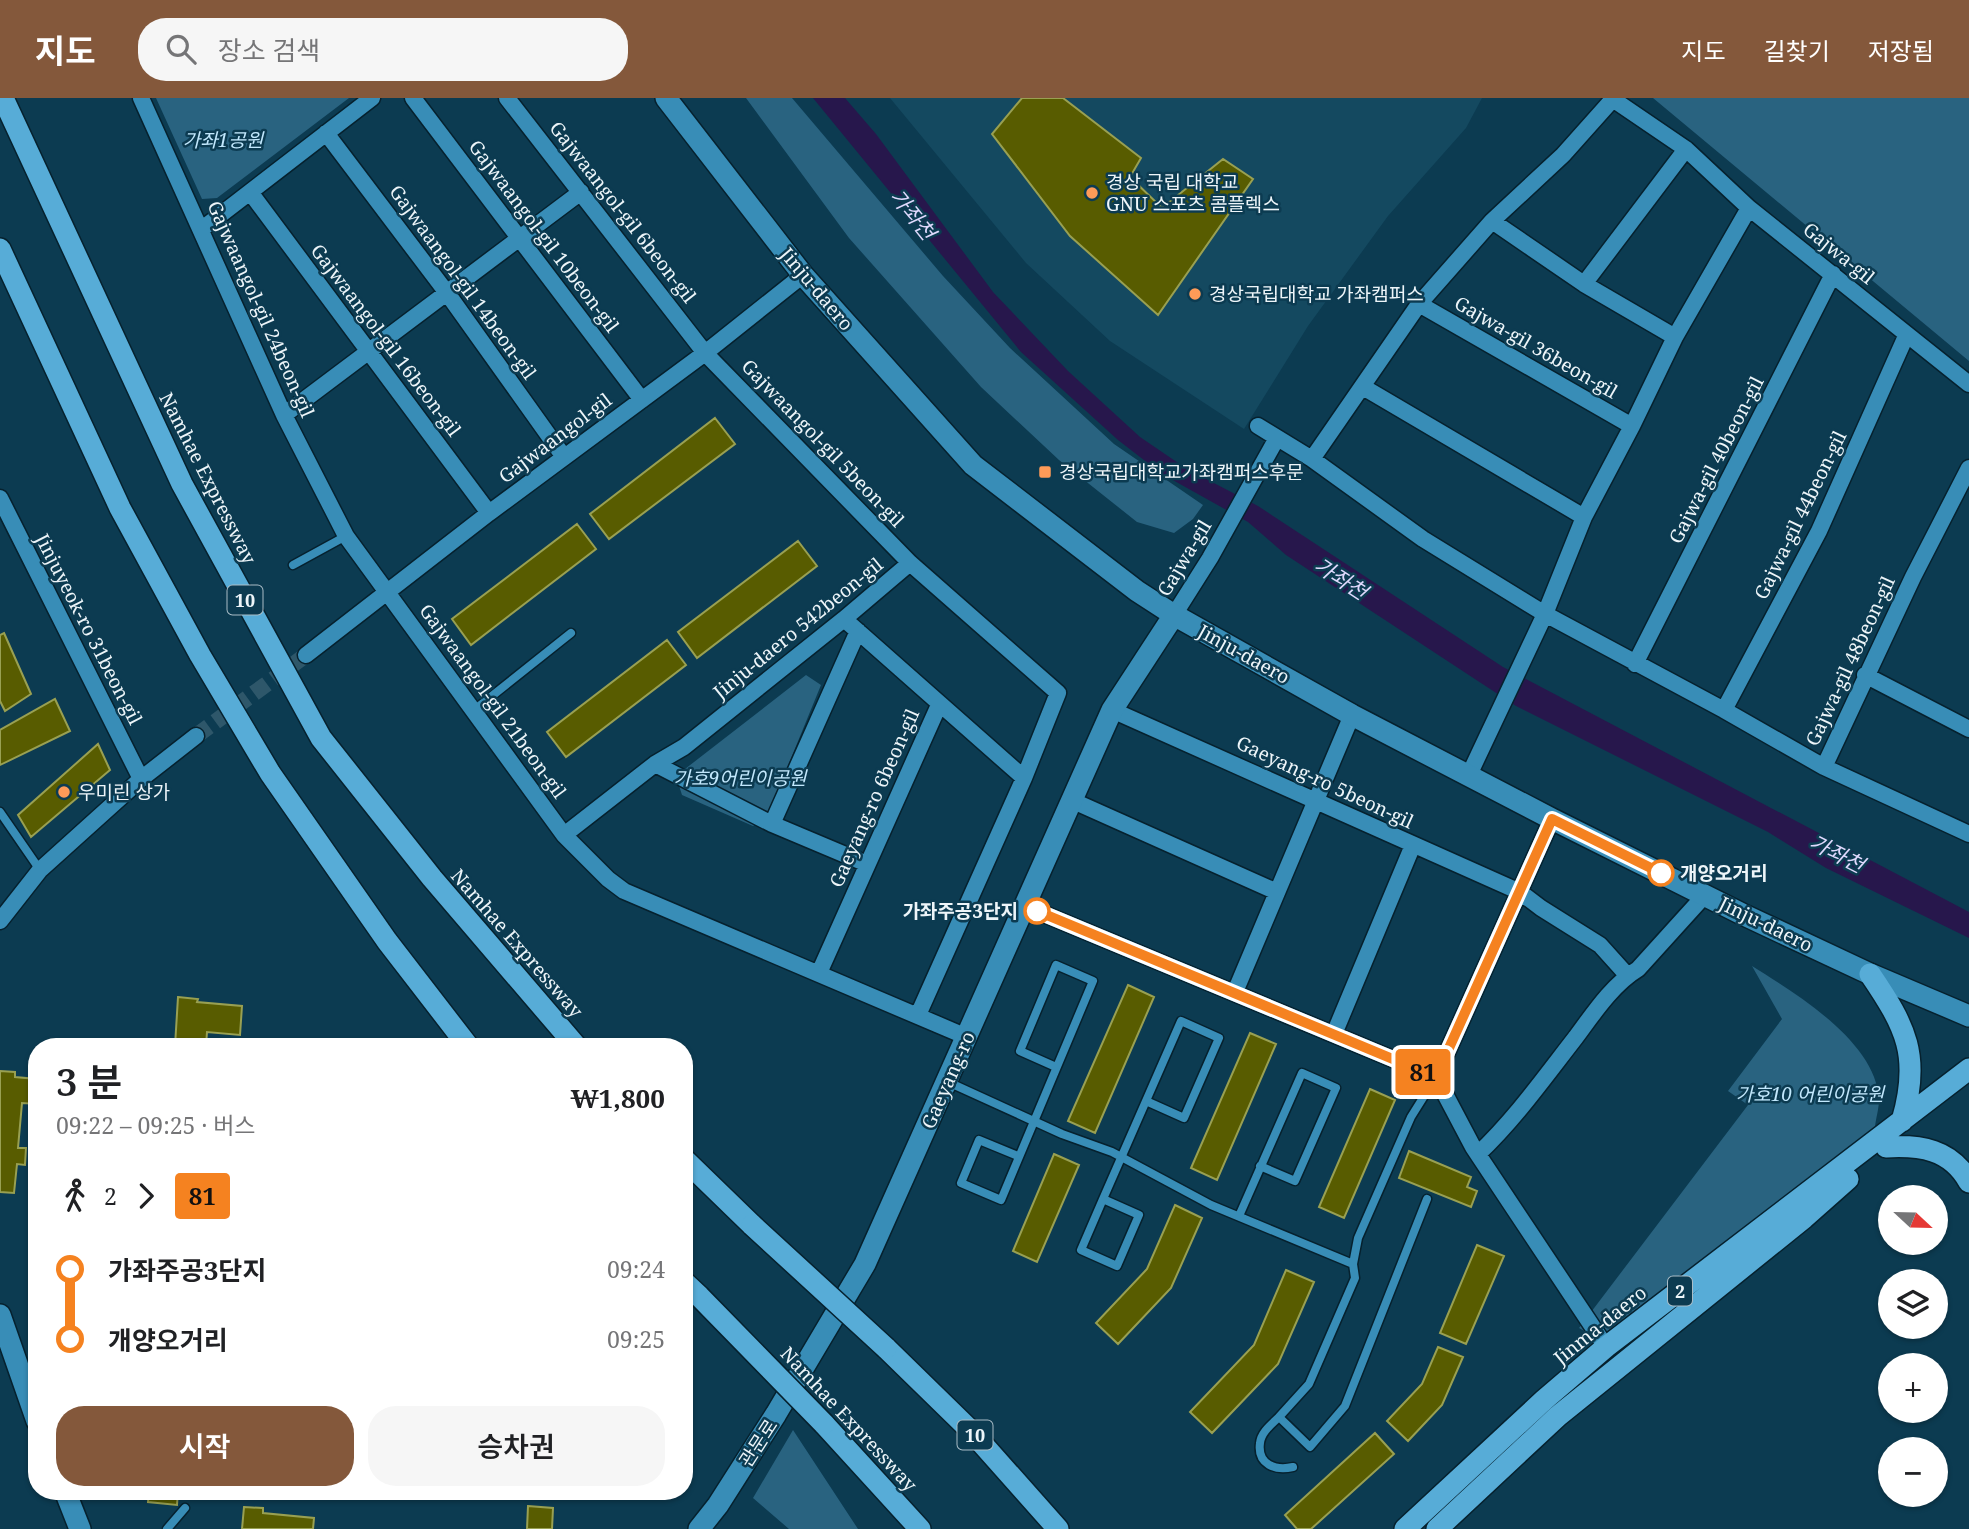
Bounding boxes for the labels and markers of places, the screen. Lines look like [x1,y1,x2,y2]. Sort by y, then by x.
place label: 경상 국립 대학교 GNU 스포츠 콤플렉스 [1106,169,1280,217]
marker: 경상 국립 대학교 GNU 스포츠 콤플렉스 [1084,185,1100,201]
place label: 경상국립대학교 가좌캠퍼스 [1209,281,1424,307]
marker: 경상국립대학교 가좌캠퍼스 [1187,286,1203,302]
place label: 경상국립대학교가좌캠퍼스후문 [1059,459,1304,485]
marker: 경상국립대학교가좌캠퍼스후문 [1037,464,1053,480]
place label: 우미린 상가 [78,779,170,805]
marker: 우미린 상가 [56,784,72,800]
marker: 개양오거리 [1648,860,1674,886]
place label: 개양오거리 [1680,860,1767,886]
place label: 가좌주공3단지 [902,898,1018,924]
marker: 가좌주공3단지 [1024,898,1050,924]

